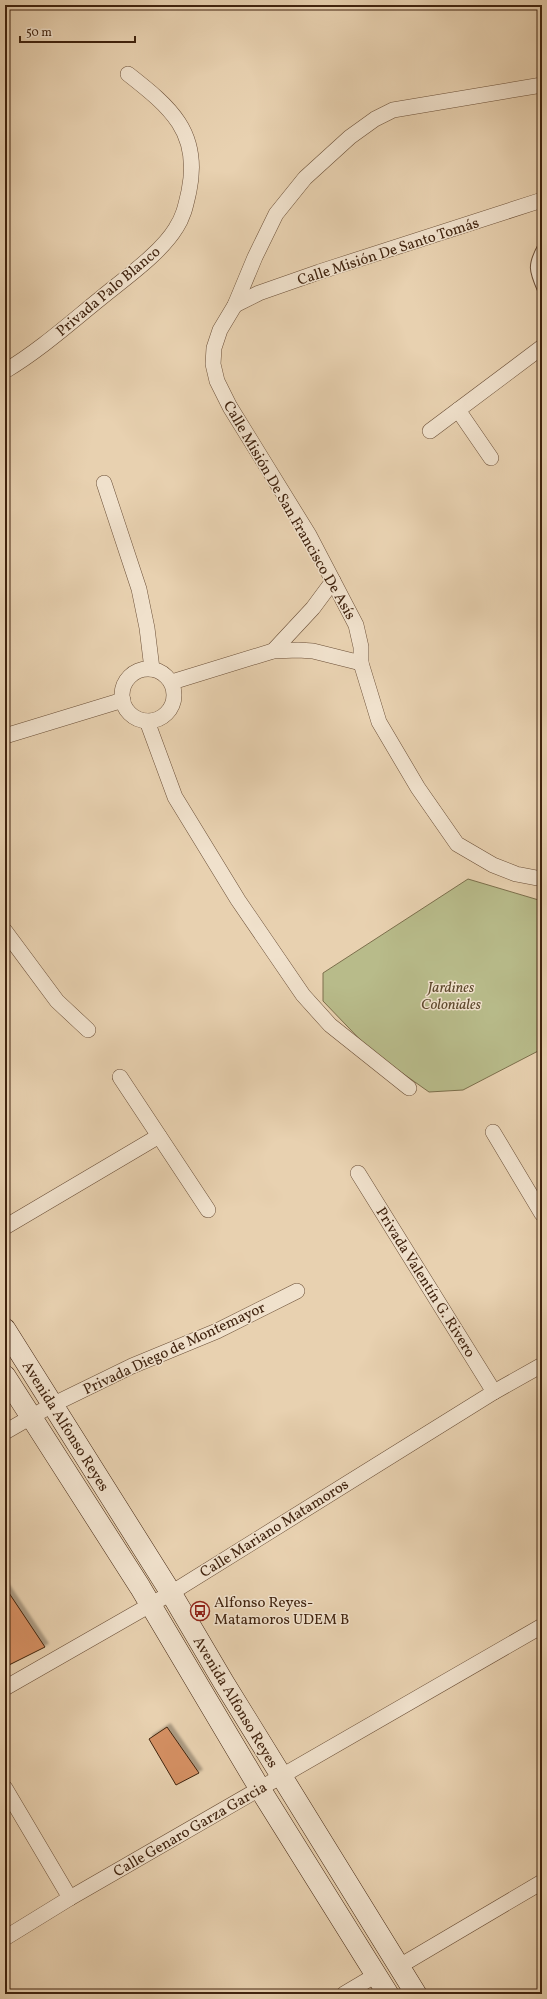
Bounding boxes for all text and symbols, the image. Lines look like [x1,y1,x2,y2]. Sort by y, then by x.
scale bar [20,18,135,44]
text: 50 m [26,25,52,41]
street label: Calle Misión De Santo Tomás [295,213,482,292]
street label: Privada Palo Blanco [52,242,166,342]
street label: Calle Misión De San Francisco De Asís [217,397,360,624]
park label: Jardines Coloniales [421,978,482,1016]
street label: Privada Valentín G. Rivero [370,1204,480,1362]
street label: Privada Diego de Montemayor [80,1298,269,1401]
street label: Avenida Alfonso Reyes [16,1358,113,1496]
street label: Calle Mariano Matamoros [196,1475,353,1584]
place label: Alfonso Reyes- Matamoros UDEM B [214,1593,349,1631]
bus stop icon: Alfonso Reyes- Matamoros UDEM B [189,1600,211,1622]
street label: Avenida Alfonso Reyes [187,1633,282,1772]
street label: Calle Genaro Garza Garcia [110,1778,271,1883]

